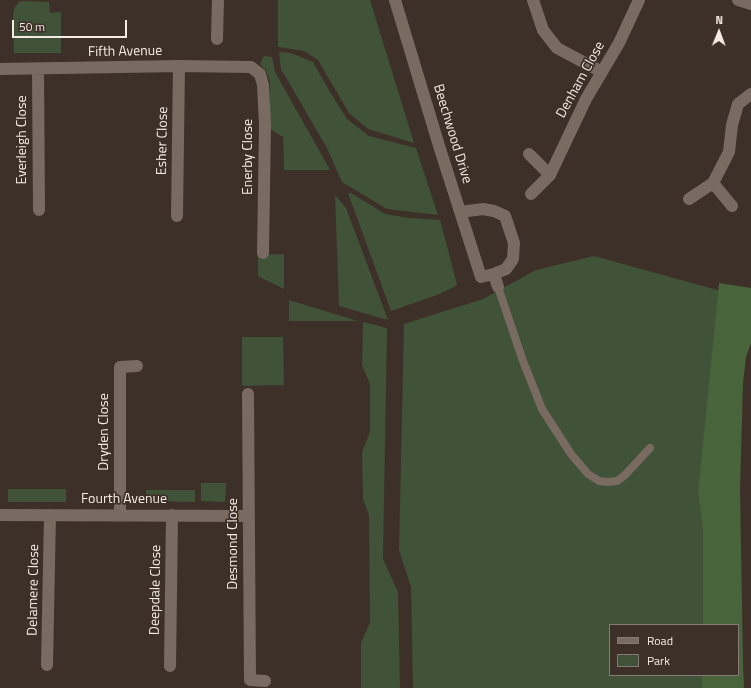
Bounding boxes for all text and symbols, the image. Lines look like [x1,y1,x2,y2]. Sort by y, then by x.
scale bar [14,12,129,38]
north arrow [699,12,739,52]
text: N [715,12,723,28]
text: 50 m [19,17,45,36]
street label: Denham Close [553,39,609,121]
street label: Fifth Avenue [88,43,162,61]
street label: Beechwood Drive [429,82,475,186]
street label: Everleigh Close [15,95,31,185]
street label: Esher Close [154,107,172,175]
street label: Enerby Close [241,119,257,195]
street label: Dryden Close [97,393,113,471]
street label: Fourth Avenue [81,492,167,508]
street label: Desmond Close [226,498,242,590]
street label: Delamere Close [25,544,43,636]
street label: Deepdale Close [147,545,165,635]
legend [609,624,739,676]
text: Road [647,631,673,650]
text: Park [647,651,670,670]

